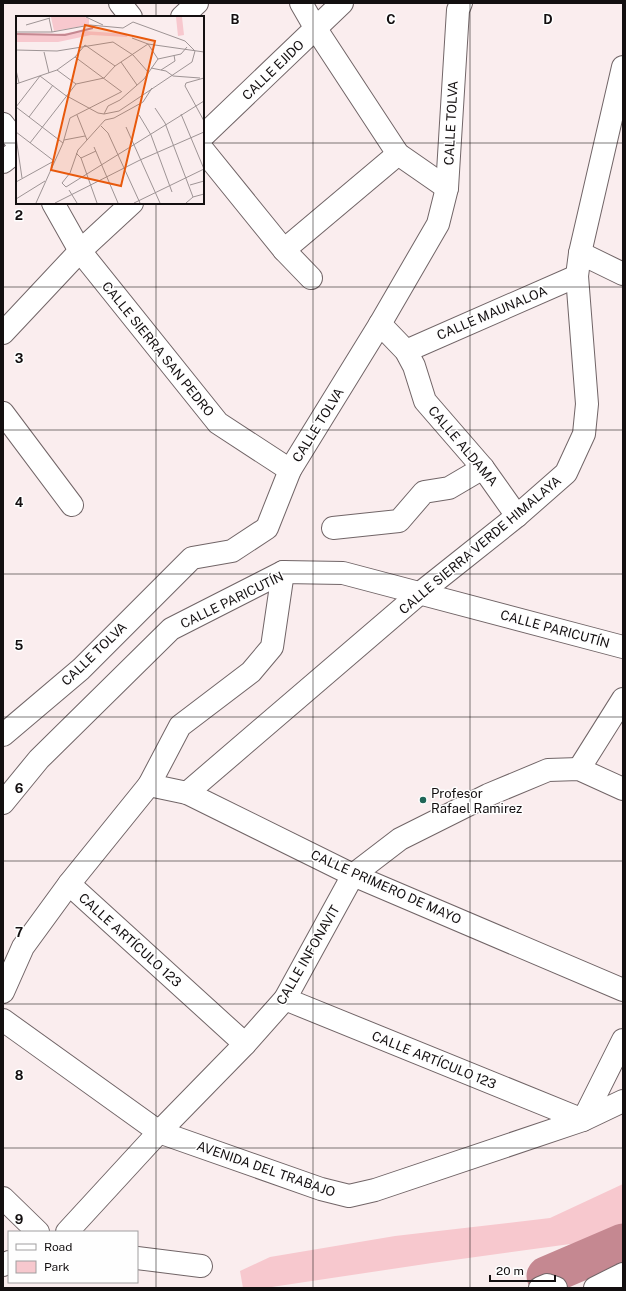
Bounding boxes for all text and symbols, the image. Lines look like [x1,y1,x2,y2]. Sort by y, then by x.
text: B [231,12,240,27]
text: C [386,12,396,27]
text: D [543,12,553,27]
inset map [16,16,204,204]
street label: CALLE EJIDO [239,37,307,103]
street label: CALLE TOLVA [441,80,461,166]
text: 2 [15,208,23,223]
street label: CALLE SIERRA SAN PEDRO [99,279,217,419]
street label: CALLE MAUNALOA [435,283,549,343]
text: 3 [15,351,24,366]
street label: CALLE TOLVA [289,385,347,465]
street label: CALLE ALDAMA [425,403,501,489]
street label: CALLE SIERRA VERDE HIMALAYA [396,473,564,617]
text: 4 [15,495,24,510]
street label: CALLE PARICUTÍN [178,568,286,631]
street label: CALLE PARICUTÍN [499,606,612,651]
street label: CALLE TOLVA [58,619,130,689]
text: 5 [15,638,24,653]
text: 6 [15,781,24,796]
place label: Profesor Rafael Ramirez [431,786,522,816]
marker: Profesor Rafael Ramirez [418,795,428,805]
street label: CALLE PRIMERO DE MAYO [308,847,464,927]
street label: CALLE ARTÍCULO 123 [76,889,185,990]
street label: CALLE INFONAVIT [273,902,343,1008]
text: 7 [15,925,23,940]
street label: CALLE ARTÍCULO 123 [370,1027,499,1092]
text: 8 [15,1068,24,1083]
street label: AVENIDA DEL TRABAJO [195,1138,337,1200]
text: 9 [15,1212,23,1227]
legend [8,1231,138,1283]
text: Road [44,1240,72,1254]
scale bar [490,1257,555,1283]
text: Park [44,1260,70,1274]
text: 20 m [496,1264,524,1278]

